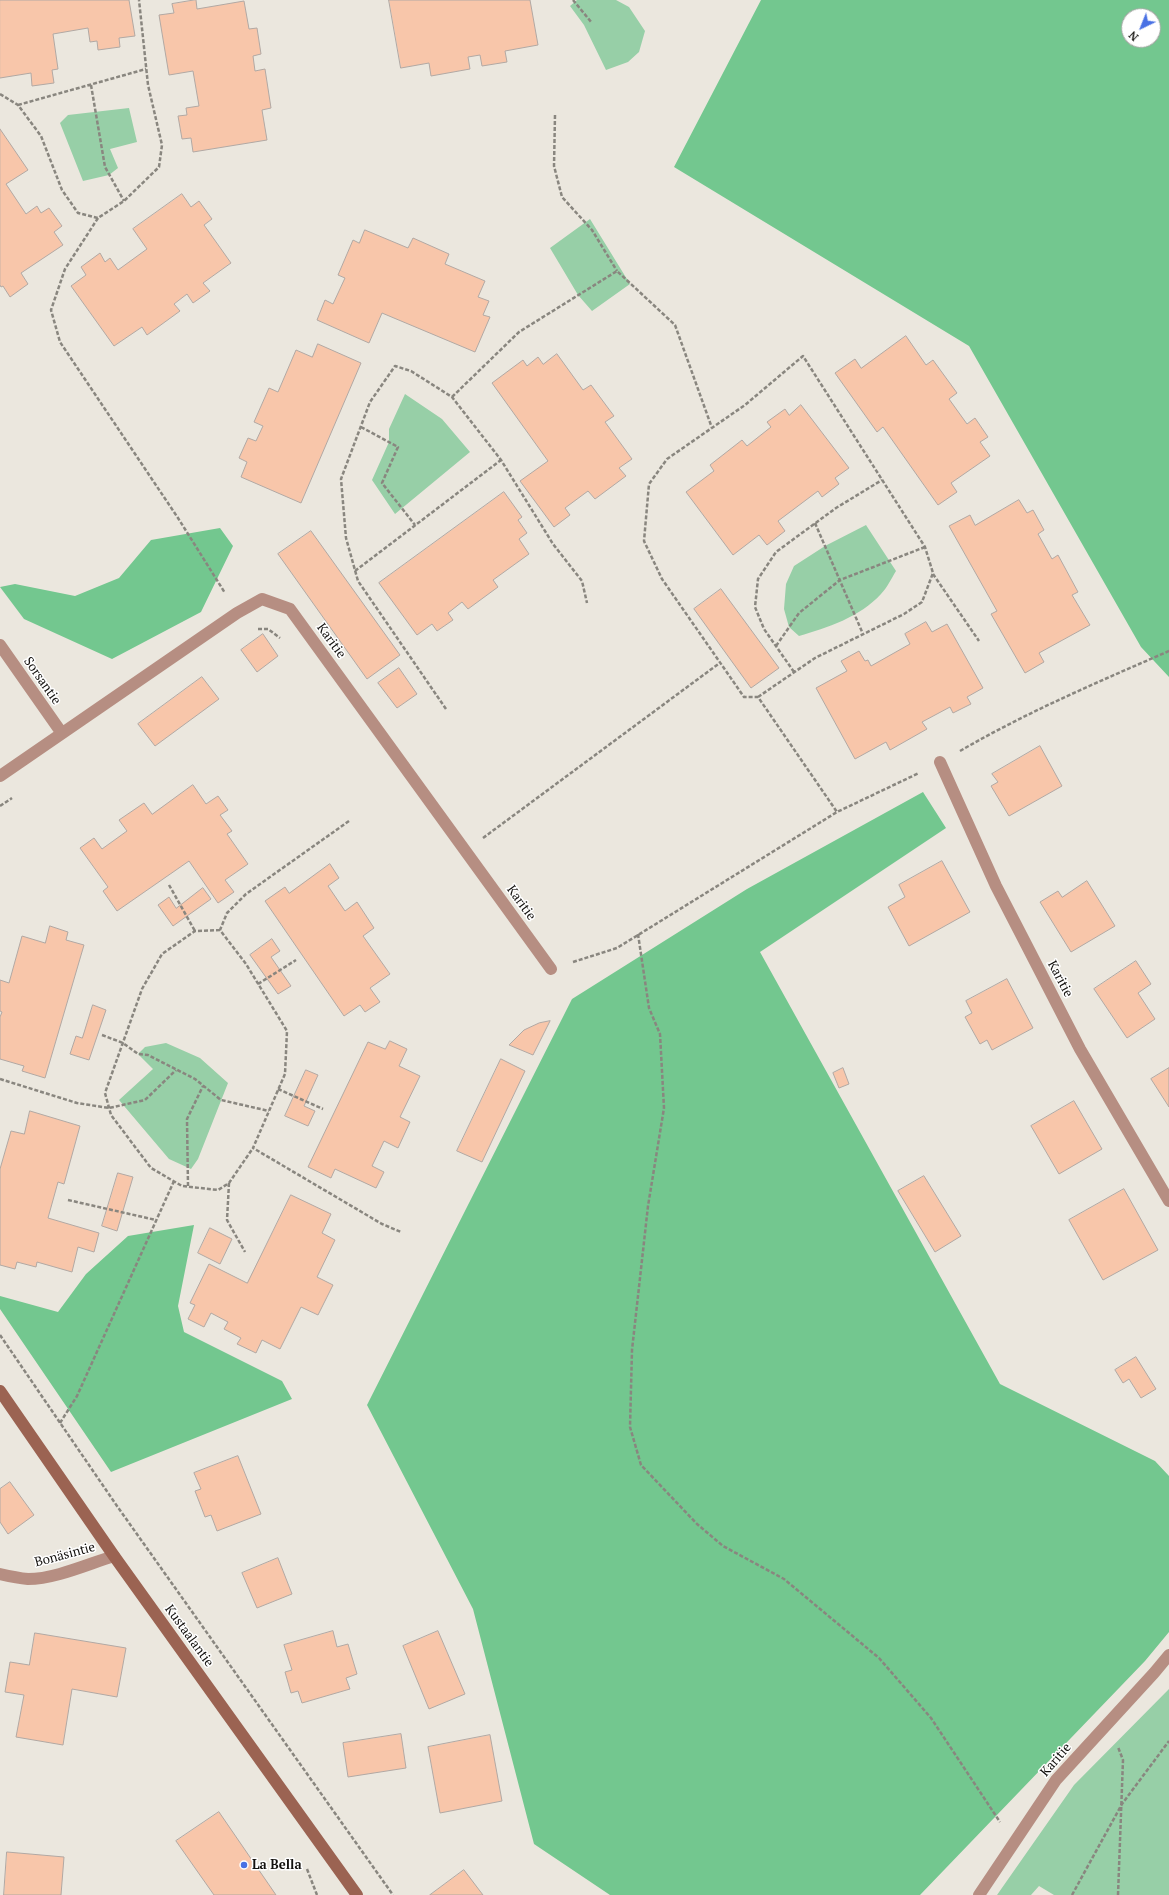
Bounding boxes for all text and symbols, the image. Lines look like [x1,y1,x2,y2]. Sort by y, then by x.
north arrow [1121,8,1161,48]
text: N [1126,28,1141,44]
street label: Karitie [313,621,349,661]
street label: Sorsantie [20,654,64,708]
street label: Karitie [503,883,539,923]
street label: Karitie [1044,958,1076,1000]
street label: Bonäsintie [33,1539,97,1571]
street label: Kustaalantie [161,1602,217,1670]
street label: Karitie [1037,1740,1075,1780]
place label: La Bella [252,1857,302,1873]
marker: La Bella [239,1860,249,1870]

